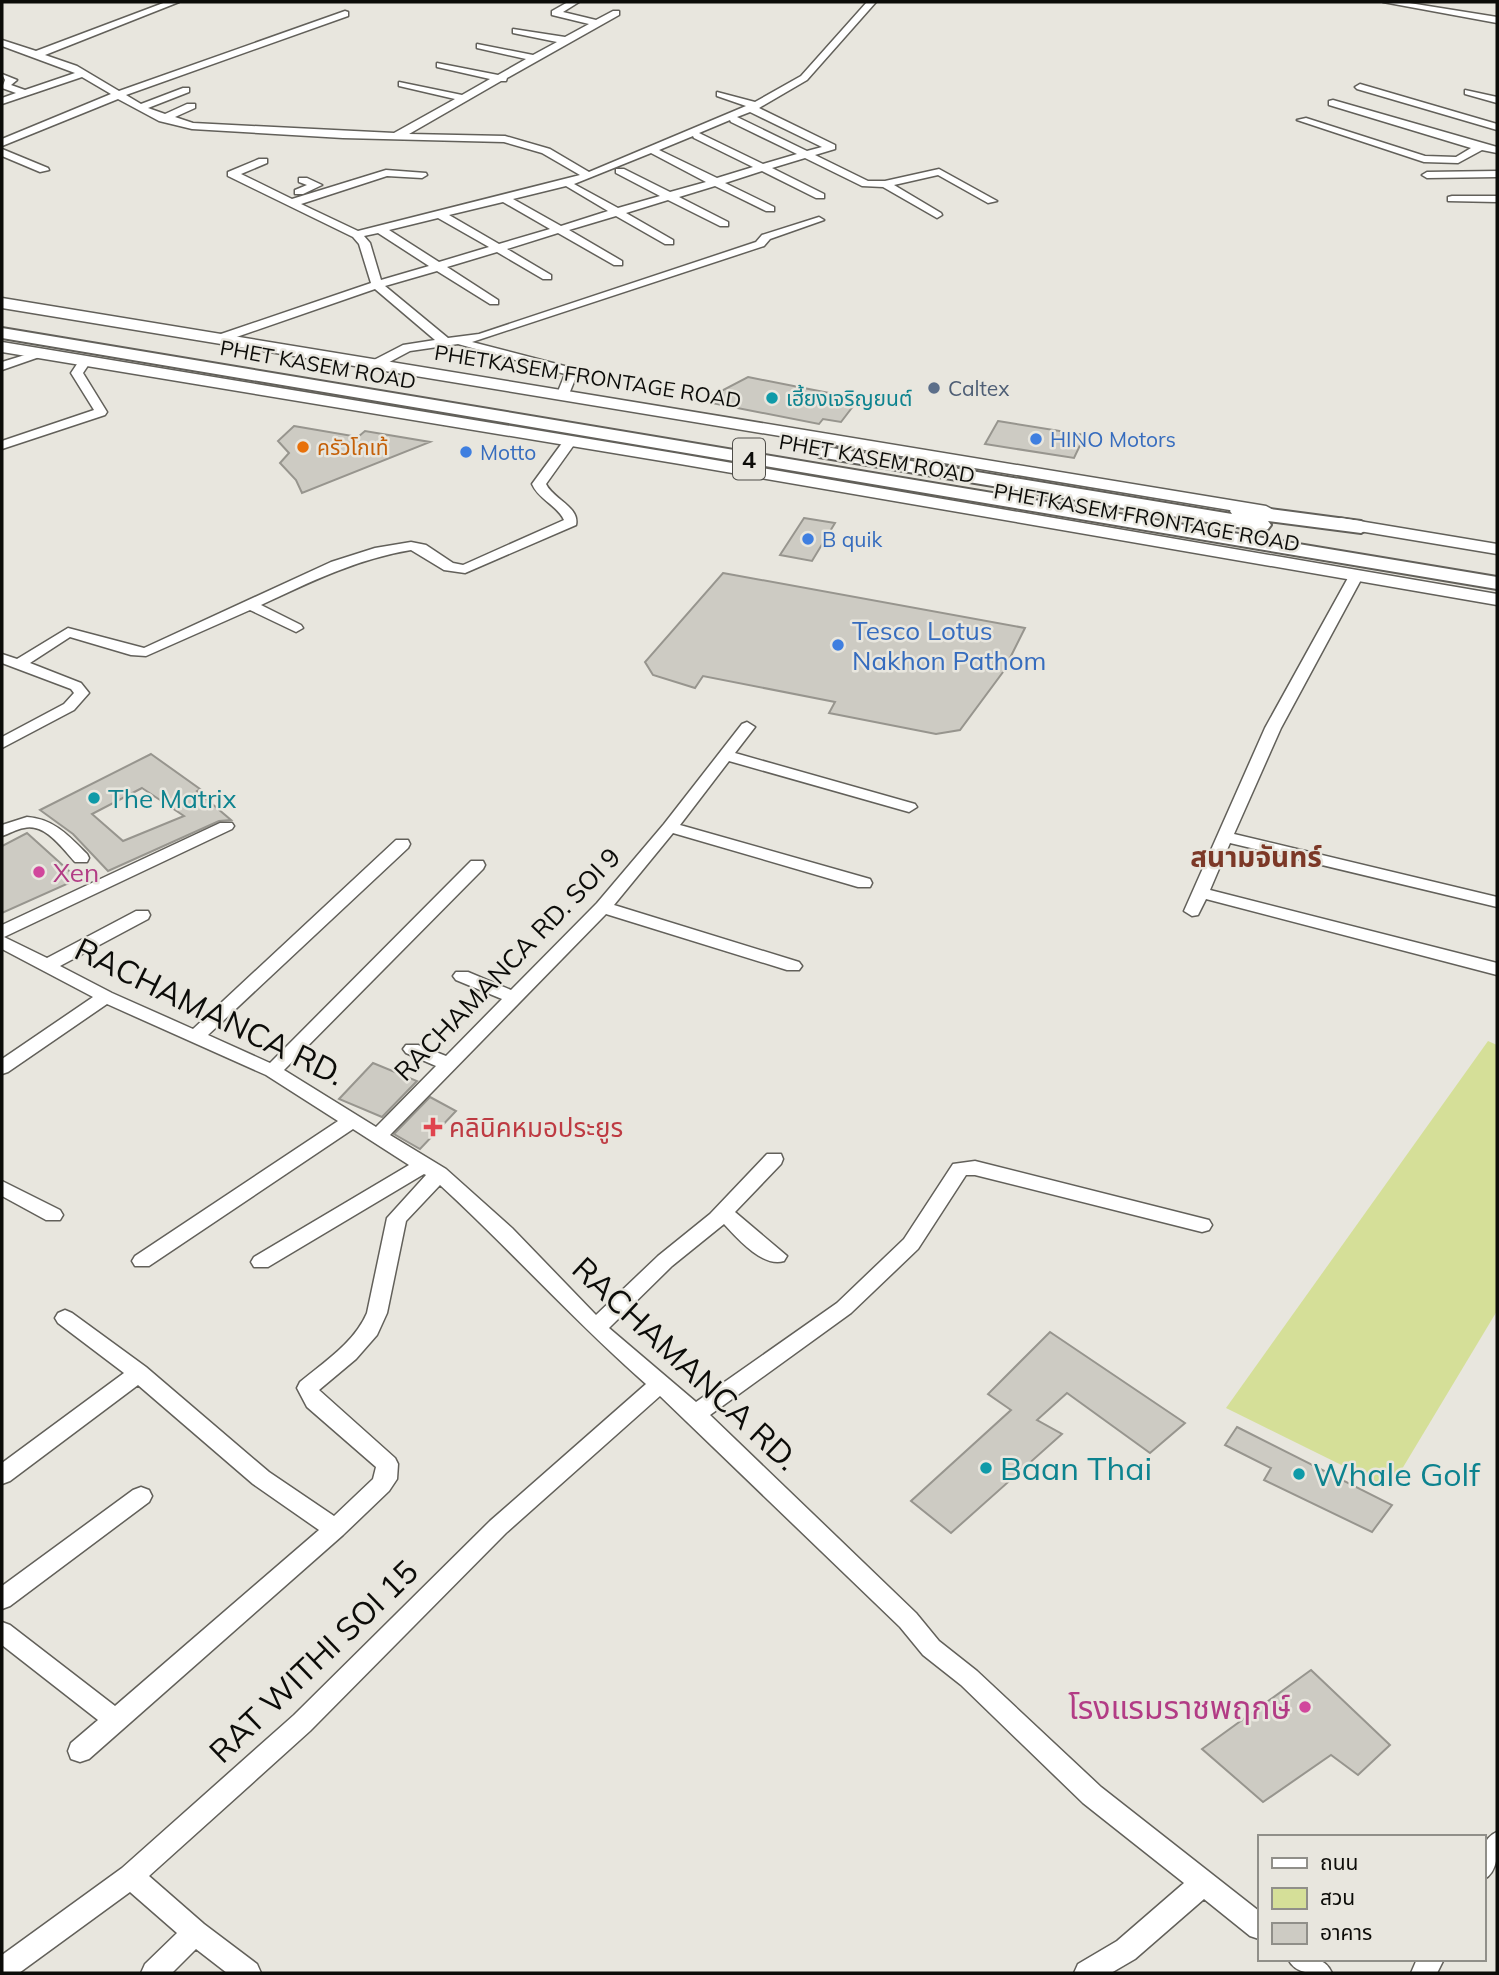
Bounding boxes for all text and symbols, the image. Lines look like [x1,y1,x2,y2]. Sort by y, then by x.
street label: PHET KASEM ROAD [218,334,418,394]
street label: PHETKASEM FRONTAGE ROAD [433,339,743,413]
place label: Caltex [948,375,1009,401]
marker: Caltex [926,380,942,396]
place label: เฮี้ยงเจริญยนต์ [786,384,912,411]
marker: เฮี้ยงเจริญยนต์ [764,390,780,406]
place label: HINO Motors [1050,426,1176,452]
street label: PHET KASEM ROAD [777,428,977,488]
marker: HINO Motors [1028,431,1044,447]
place label: ครัวโกเท้ [317,434,389,460]
road number: 4 [733,438,765,480]
marker: ครัวโกเท้ [295,439,311,455]
place label: Motto [480,439,536,465]
marker: Motto [458,444,474,460]
street label: PHETKASEM FRONTAGE ROAD [992,477,1302,557]
place label: B quik [822,526,882,552]
marker: B quik [800,531,816,547]
place label: Tesco Lotus Nakhon Pathom [852,614,1046,677]
marker: Tesco Lotus Nakhon Pathom [830,637,846,653]
place label: The Matrix [108,782,237,815]
marker: The Matrix [86,790,102,806]
district label: สนามจันทร์ [1190,839,1322,874]
street label: RACHAMANCA RD. SOI 9 [387,840,627,1088]
place label: Xen [53,856,99,889]
marker: Xen [31,864,47,880]
street label: RACHAMANCA RD. [69,928,351,1094]
place label: คลินิคหมอประยูร [449,1111,623,1144]
marker: คลินิคหมอประยูร [423,1117,443,1137]
street label: RACHAMANCA RD. [564,1248,808,1478]
place label: Baan Thai [1000,1448,1152,1488]
place label: Whale Golf [1313,1454,1481,1494]
marker: Baan Thai [978,1460,994,1476]
marker: Whale Golf [1291,1466,1307,1482]
street label: RAT WITHI SOI 15 [200,1551,426,1771]
place label: โรงแรมราชพฤกษ์ [1068,1687,1291,1727]
marker: โรงแรมราชพฤกษ์ [1297,1699,1313,1715]
legend [1258,1835,1485,1961]
text: ถนน [1320,1849,1358,1875]
text: สวน [1320,1884,1355,1910]
text: อาคาร [1320,1919,1372,1945]

